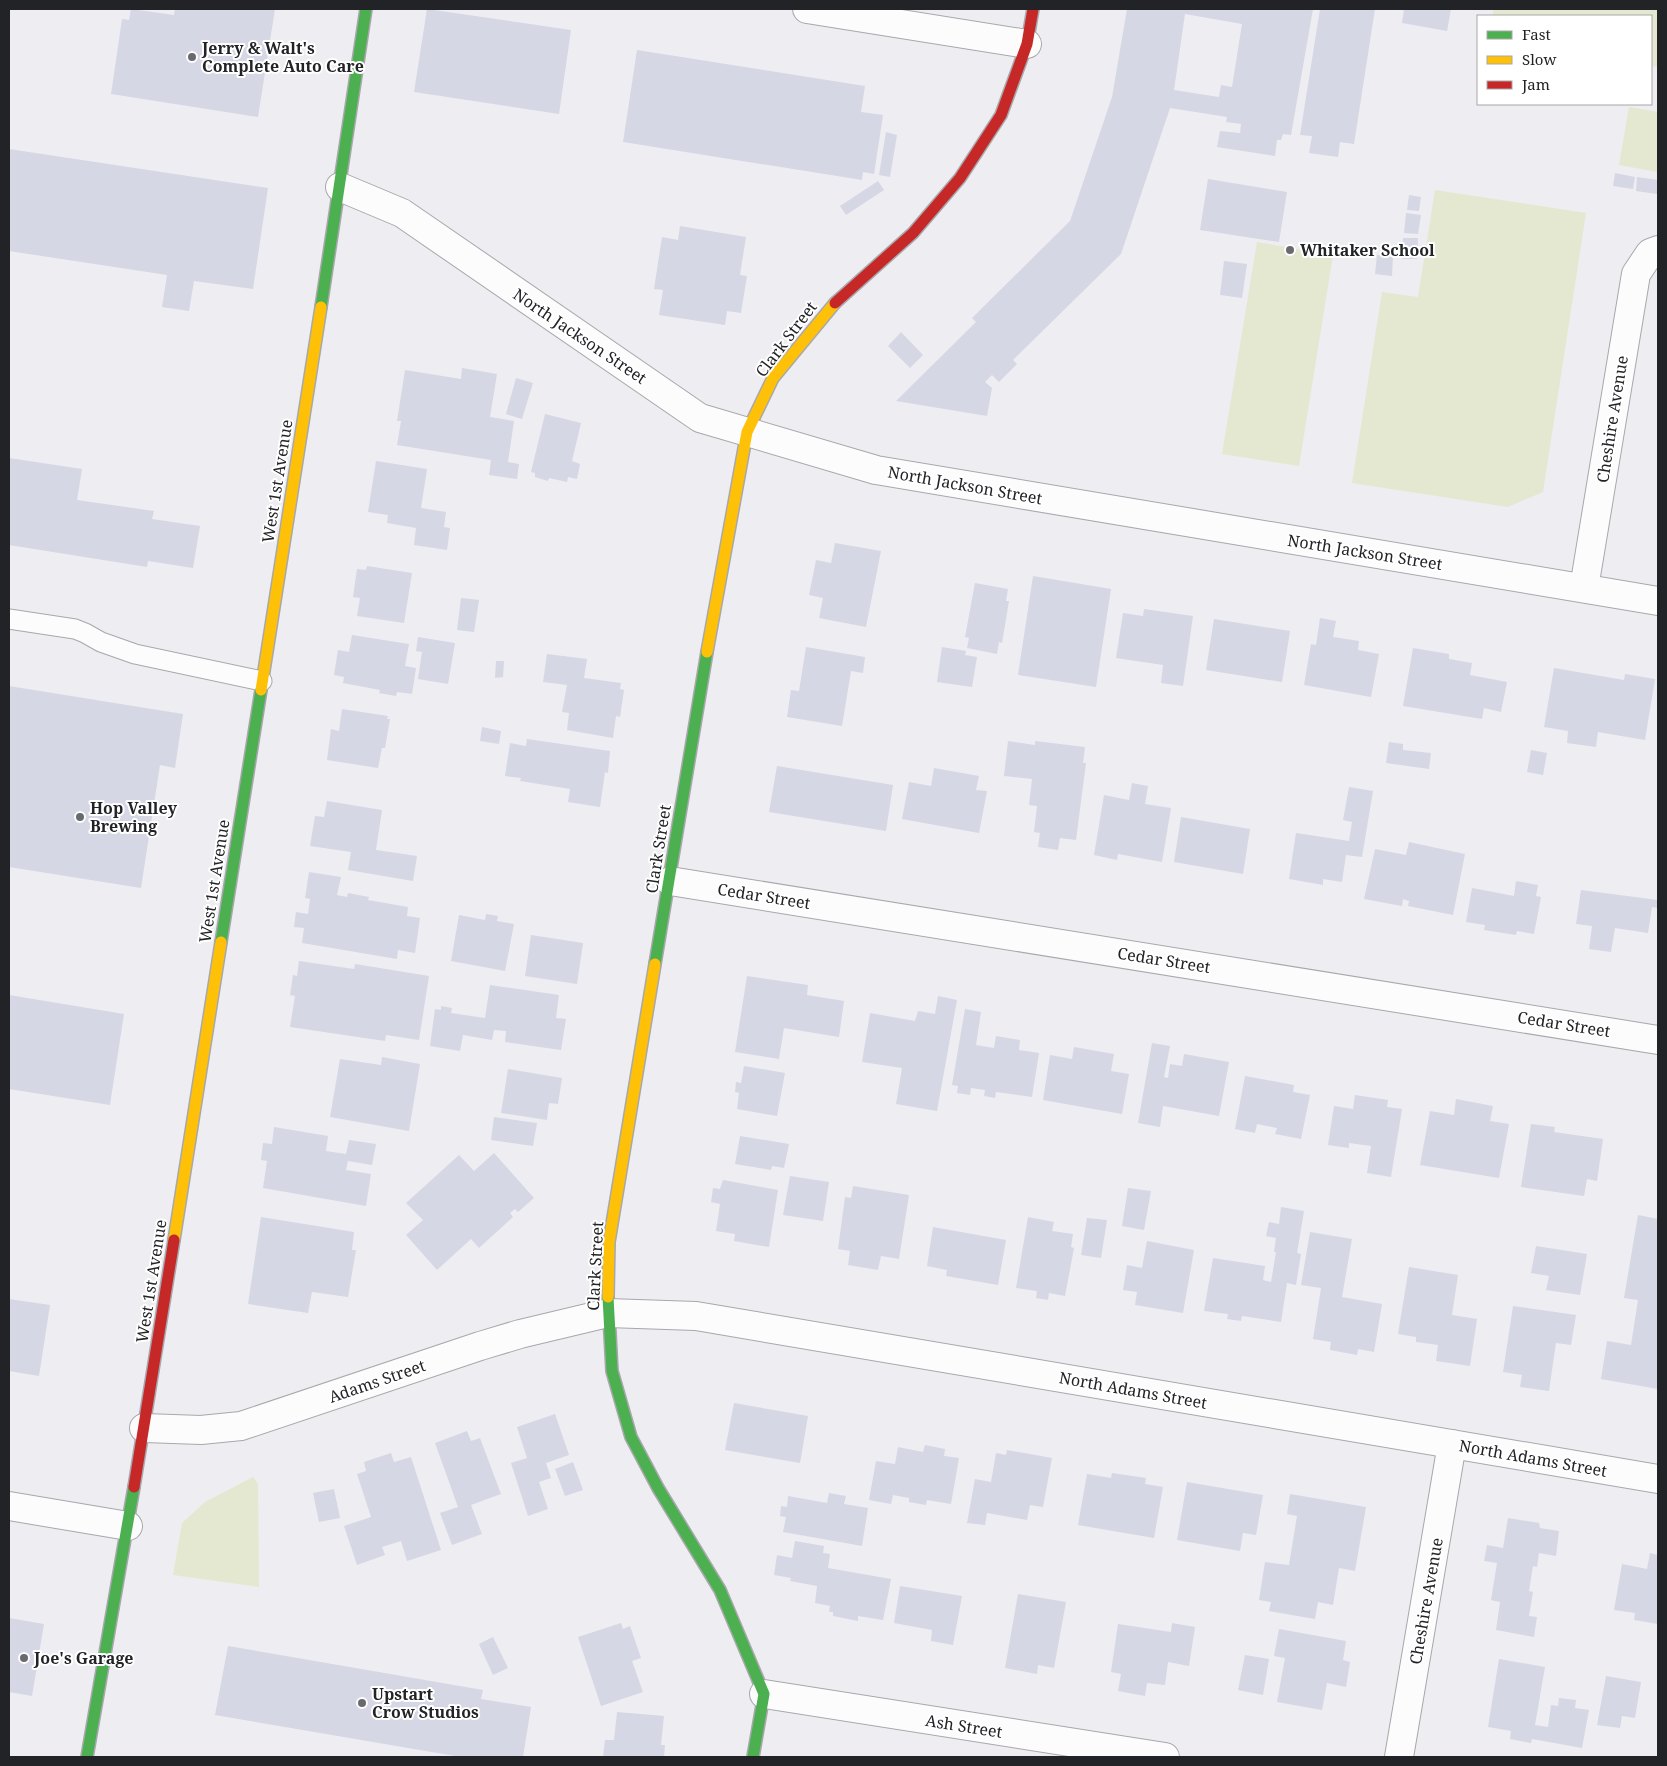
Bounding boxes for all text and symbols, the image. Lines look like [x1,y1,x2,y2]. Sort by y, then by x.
legend [1477,15,1652,105]
text: Fast [1522,24,1551,44]
place label: Jerry & Walt's Complete Auto Care [201,37,364,77]
text: Slow [1522,49,1556,69]
marker: Jerry & Walt's Complete Auto Care [186,51,198,63]
text: Jam [1521,74,1550,94]
place label: Whitaker School [1300,239,1435,261]
marker: Whitaker School [1284,244,1296,256]
street label: North Jackson Street [509,283,651,389]
street label: Clark Street [750,296,822,381]
street label: Cheshire Avenue [1591,354,1633,484]
street label: West 1st Avenue [256,418,298,544]
street label: North Jackson Street [886,461,1044,509]
street label: North Jackson Street [1286,529,1444,575]
place label: Hop Valley Brewing [90,797,178,837]
street label: Clark Street [640,803,676,895]
marker: Hop Valley Brewing [74,811,86,823]
street label: West 1st Avenue [193,818,235,944]
street label: Cedar Street [716,878,812,914]
street label: Cedar Street [1116,942,1212,978]
street label: Cedar Street [1516,1006,1612,1042]
street label: West 1st Avenue [130,1218,172,1344]
street label: Clark Street [582,1220,608,1311]
street label: Adams Street [326,1354,429,1408]
street label: North Adams Street [1057,1366,1209,1414]
street label: North Adams Street [1457,1434,1609,1482]
street label: Cheshire Avenue [1404,1536,1448,1666]
place label: Joe's Garage [33,1647,134,1669]
marker: Joe's Garage [18,1652,30,1664]
place label: Upstart Crow Studios [372,1683,479,1723]
marker: Upstart Crow Studios [356,1697,368,1709]
street label: Ash Street [924,1709,1004,1743]

